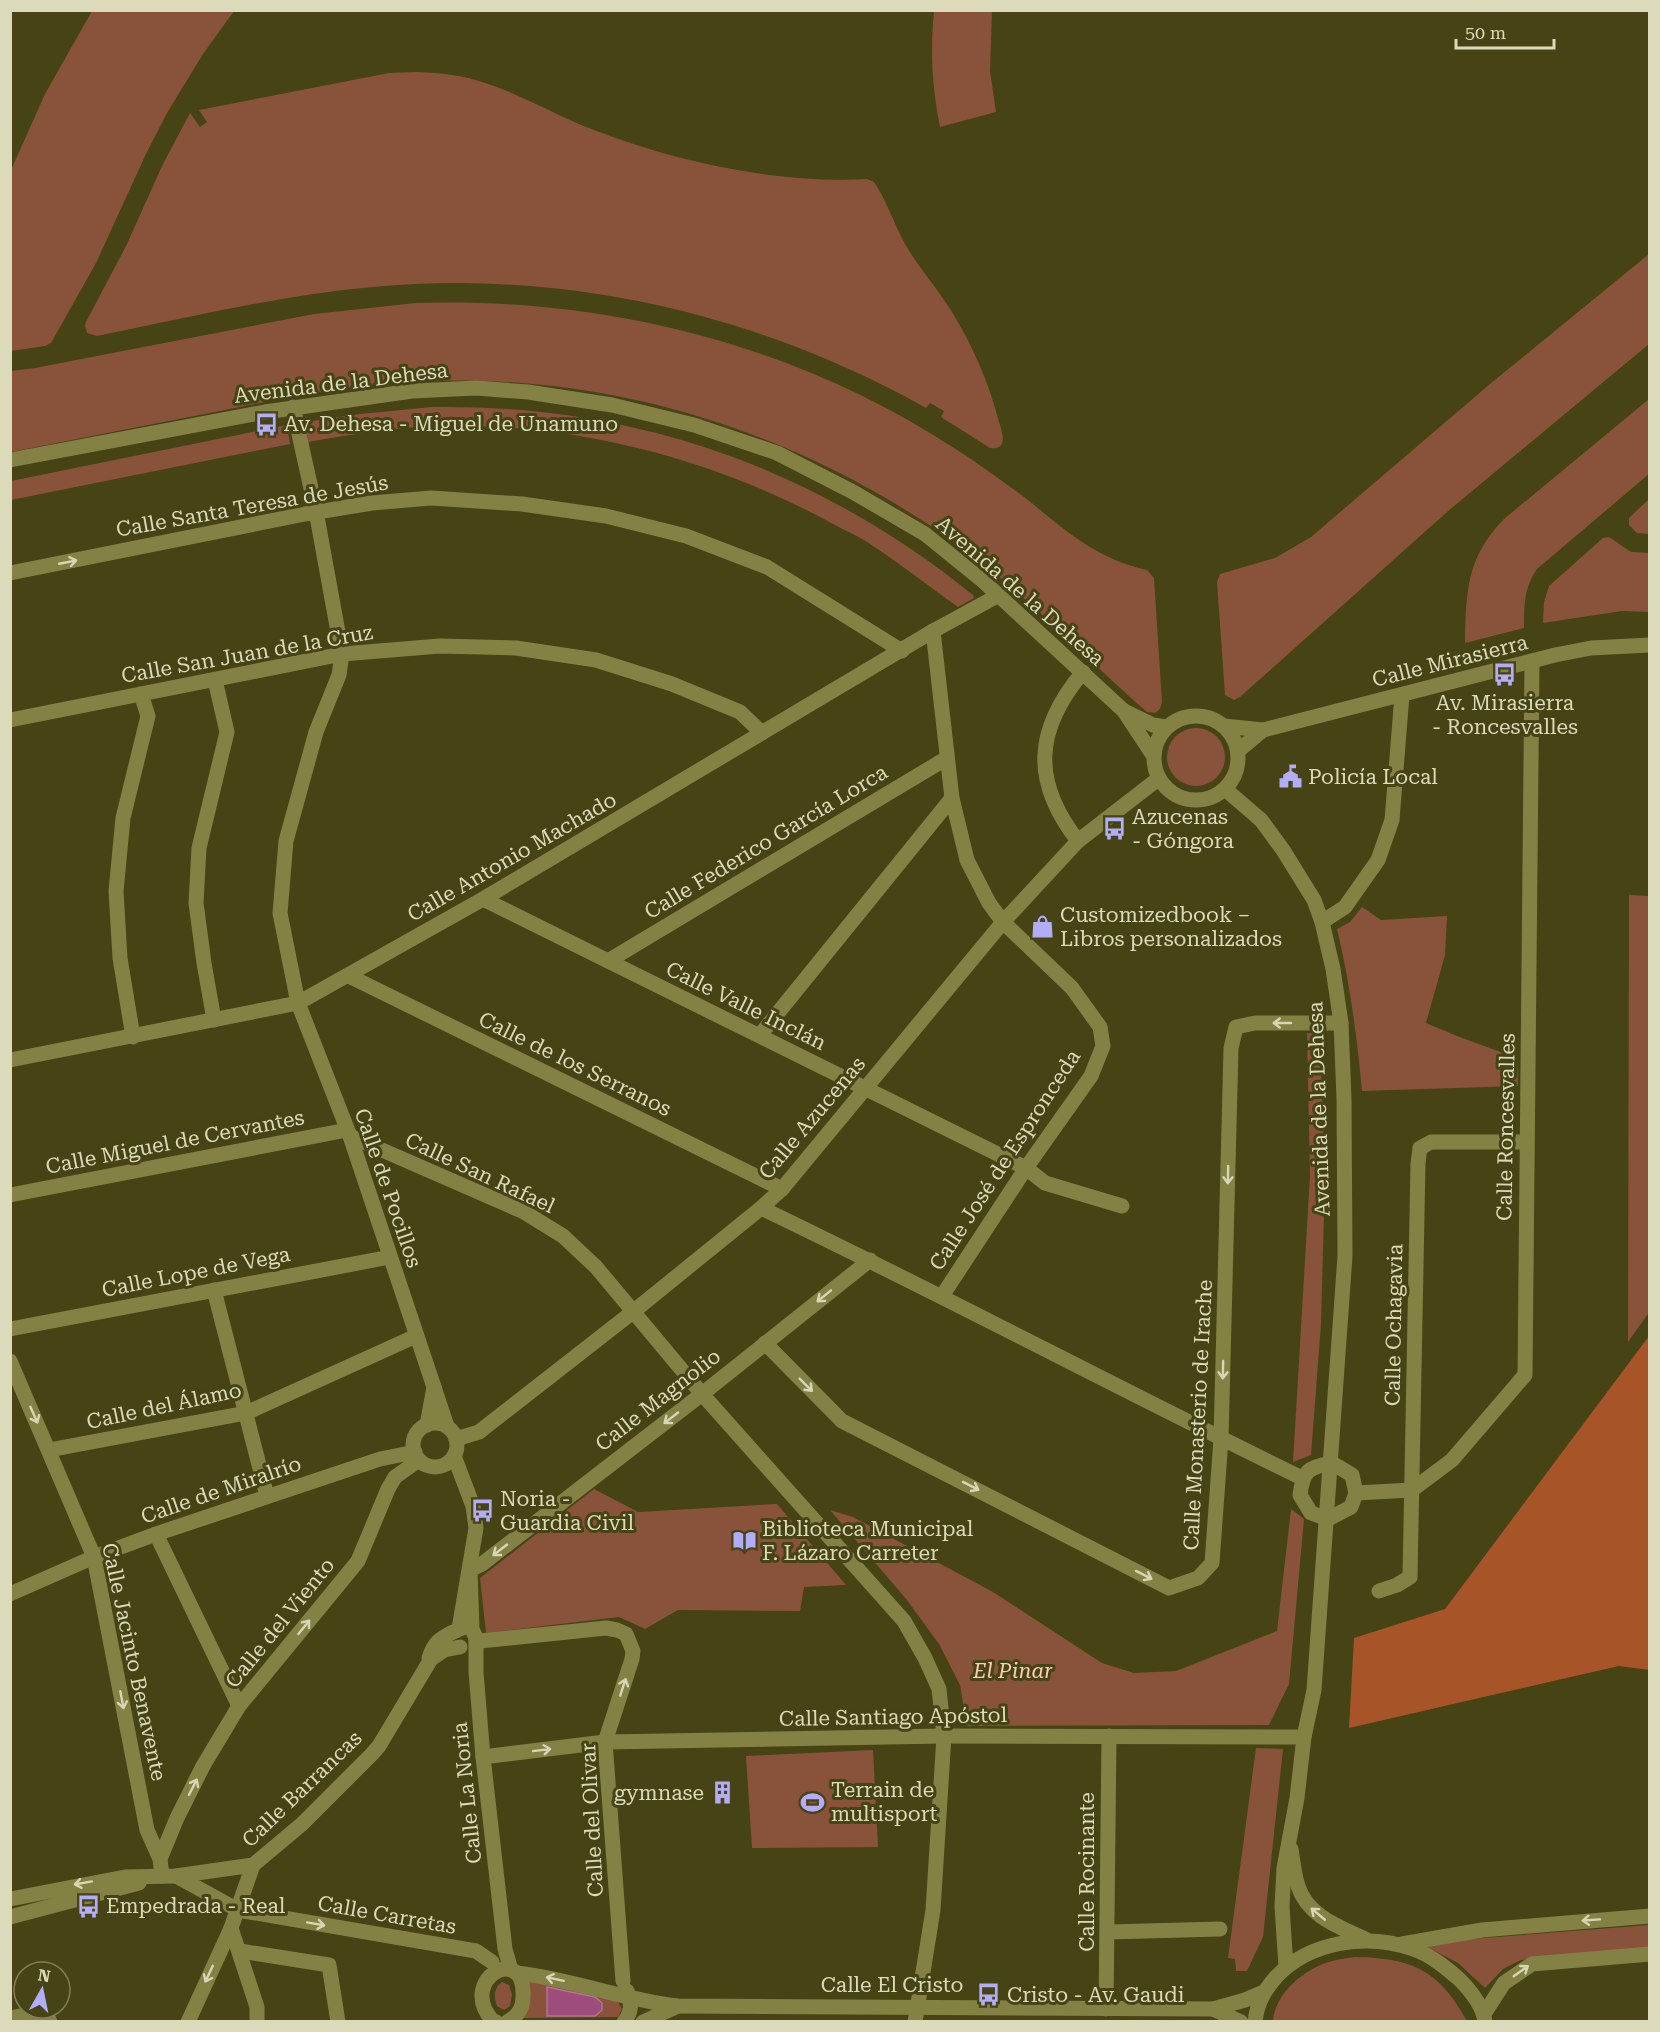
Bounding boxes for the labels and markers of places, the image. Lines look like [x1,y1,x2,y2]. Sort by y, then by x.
bus stop icon: Av. Dehesa - Miguel de Unamuno [253,411,279,437]
place label: Av. Dehesa - Miguel de Unamuno [284,412,618,436]
bus stop icon: Av. Mirasierra - Roncesvalles [1492,662,1518,688]
place label: Av. Mirasierra - Roncesvalles [1432,691,1578,739]
public building icon: Policía Local [1277,764,1303,790]
place label: Policía Local [1308,765,1438,789]
place label: Azucenas - Góngora [1132,805,1234,853]
bus stop icon: Azucenas - Góngora [1101,816,1127,842]
place label: Customizedbook – Libros personalizados [1060,903,1282,951]
shop icon: Customizedbook – Libros personalizados [1029,914,1055,940]
place label: Noria - Guardia Civil [500,1487,634,1535]
bus stop icon: Noria - Guardia Civil [469,1498,495,1524]
place label: Biblioteca Municipal F. Lázaro Carreter [762,1517,974,1565]
library icon: Biblioteca Municipal F. Lázaro Carreter [731,1528,757,1554]
place label: Terrain de multisport [831,1778,938,1826]
building icon: gymnase [709,1780,735,1806]
place label: gymnase [614,1781,704,1805]
sports icon: Terrain de multisport [800,1789,826,1815]
bus stop icon: Empedrada - Real [75,1893,101,1919]
place label: Empedrada - Real [106,1894,286,1918]
bus stop icon: Cristo - Av. Gaudi [976,1982,1002,2008]
place label: Cristo - Av. Gaudi [1007,1983,1185,2007]

